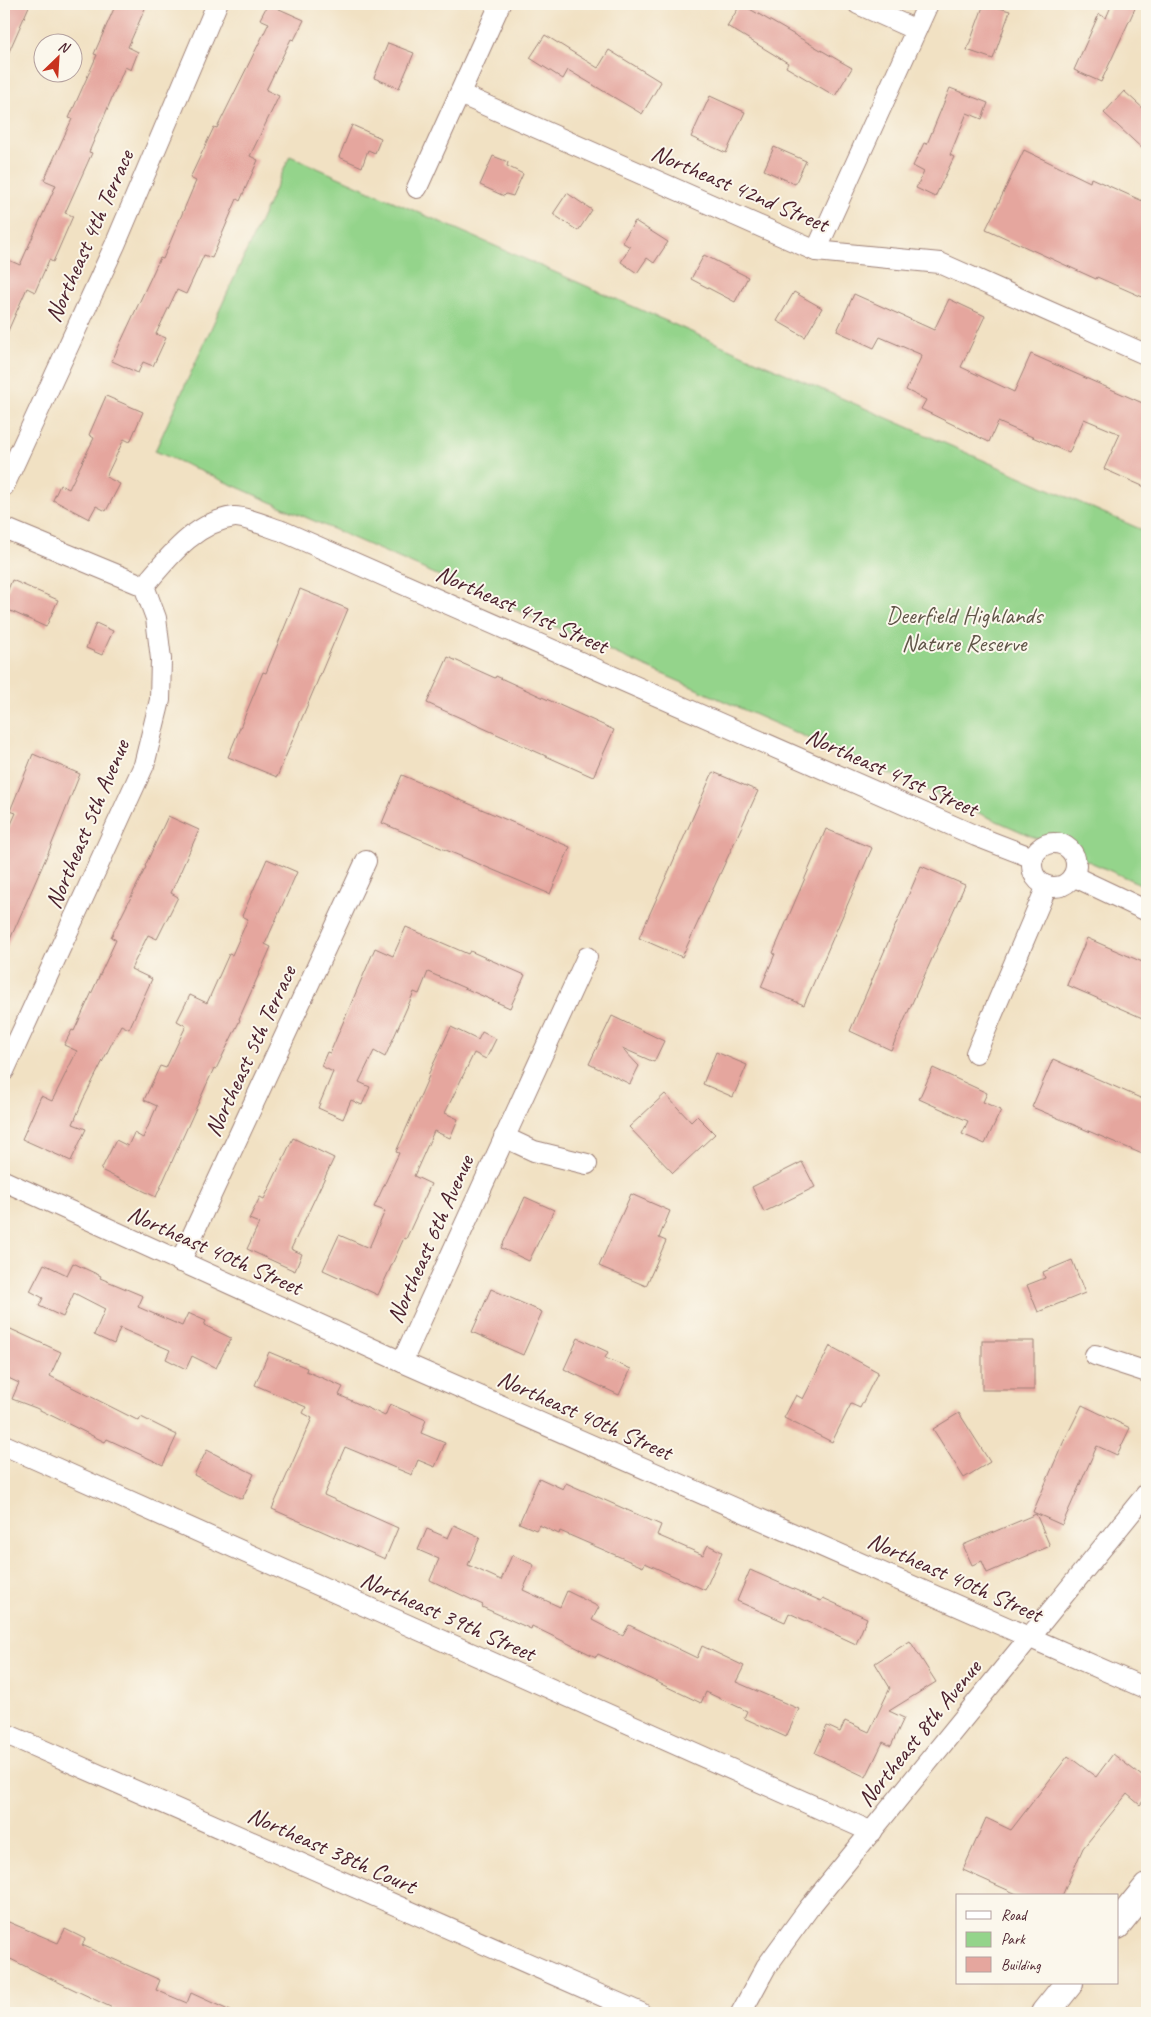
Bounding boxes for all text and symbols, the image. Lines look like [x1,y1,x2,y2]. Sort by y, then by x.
north arrow [32,32,82,82]
text: N [56,37,73,57]
street label: Northeast 42nd Street [647,137,835,240]
street label: Northeast 4th Terrace [38,143,141,327]
street label: Northeast 41st Street [431,558,615,661]
park label: Deerfield Highlands Nature Reserve [886,600,1044,658]
street label: Northeast 41st Street [801,721,985,824]
street label: Northeast 5th Avenue [38,733,137,913]
street label: Northeast 5th Terrace [197,959,304,1141]
street label: Northeast 6th Avenue [380,1148,481,1328]
street label: Northeast 40th Street [123,1198,309,1303]
street label: Northeast 40th Street [493,1363,679,1468]
street label: Northeast 40th Street [863,1525,1049,1630]
street label: Northeast 39th Street [356,1564,542,1669]
street label: Northeast 8th Avenue [851,1652,989,1813]
street label: Northeast 38th Court [243,1799,423,1901]
legend [956,1894,1118,1984]
text: Road [1001,1906,1028,1925]
text: Park [1001,1930,1026,1949]
text: Building [1001,1956,1041,1975]

